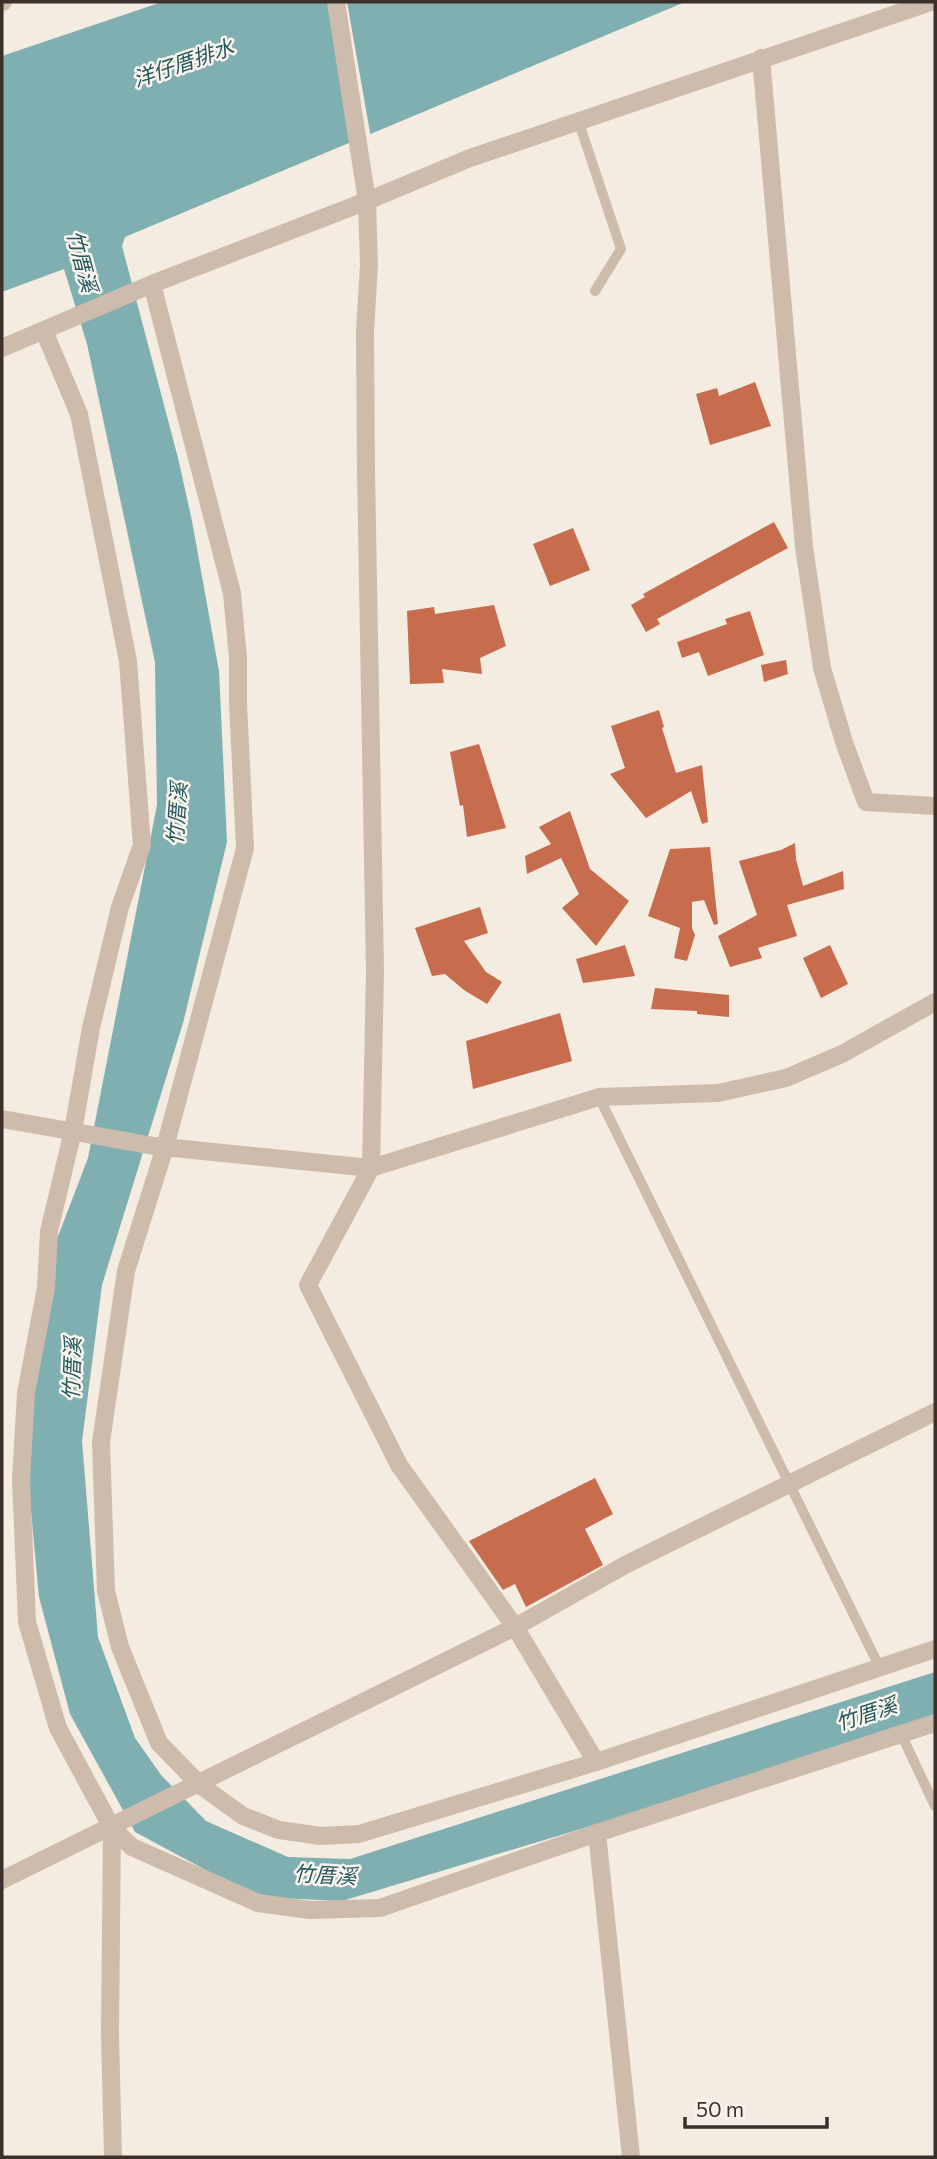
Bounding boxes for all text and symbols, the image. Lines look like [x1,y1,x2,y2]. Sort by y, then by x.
water label: 洋仔厝排水 [129,33,238,91]
water label: 竹厝溪 [63,227,104,298]
water label: 竹厝溪 [161,779,191,846]
water label: 竹厝溪 [57,1334,85,1401]
water label: 竹厝溪 [832,1690,903,1735]
water label: 竹厝溪 [293,1860,360,1888]
scale bar [685,2086,827,2130]
text: 50 m [696,2096,744,2121]

